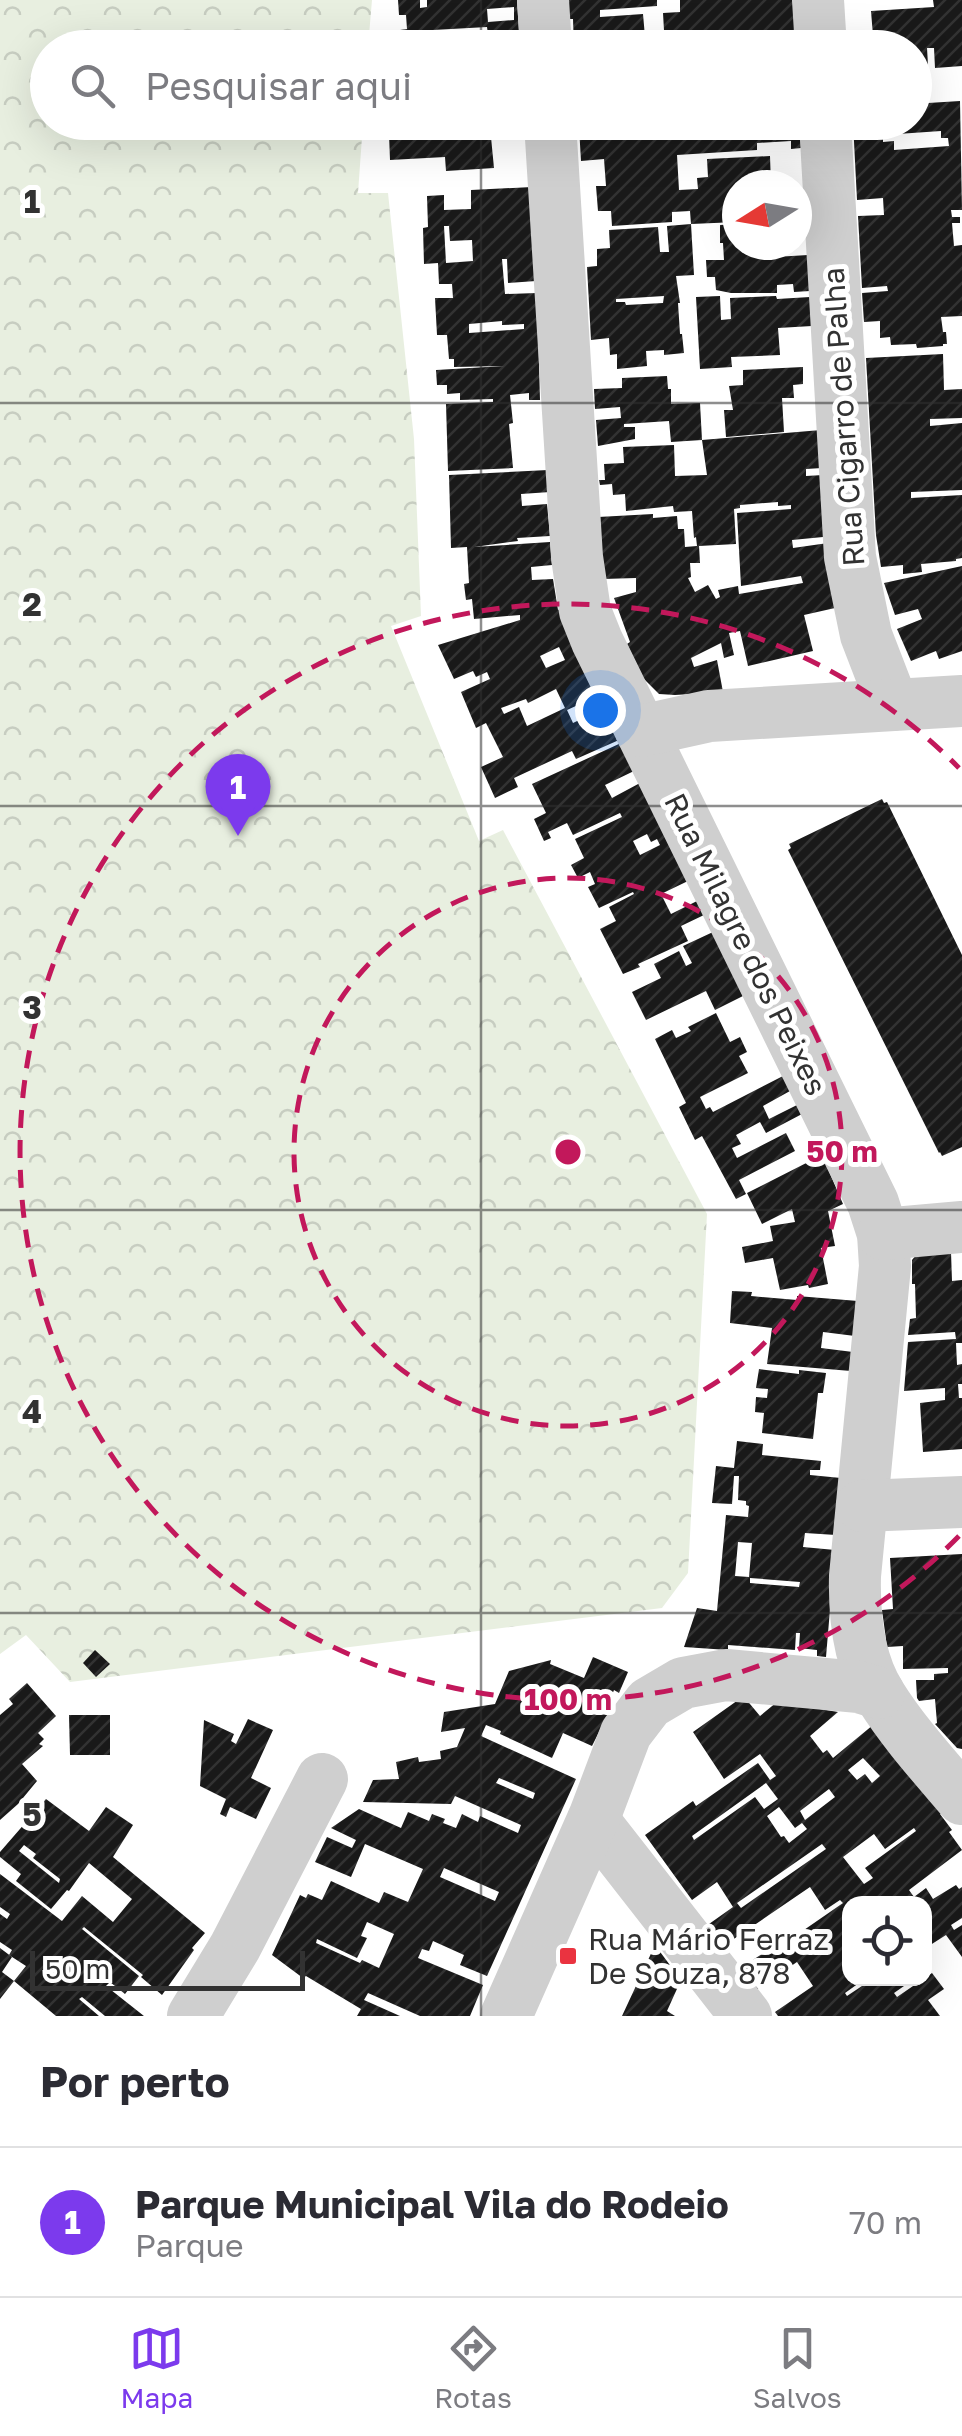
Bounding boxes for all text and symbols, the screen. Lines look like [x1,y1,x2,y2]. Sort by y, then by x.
search box [30,30,932,140]
icon: search [65,58,120,113]
text: Pesquisar aqui [145,63,412,108]
north arrow [722,170,812,260]
text: 1 [24,182,40,220]
street label: Rua Cigarro de Palha [815,266,871,568]
text: 2 [22,585,42,623]
your location [575,685,626,736]
pin: 1 [206,754,270,836]
street label: Rua Milagre dos Peixes [657,787,835,1101]
text: 3 [22,988,42,1026]
text: 50 m [806,1133,878,1169]
centre of rings [550,1134,586,1170]
text: 4 [22,1392,42,1430]
text: 100 m [524,1681,612,1717]
text: 5 [22,1795,42,1833]
map controls [842,1896,932,1986]
button: locate [842,1896,932,1986]
place label: Rua Mário Ferraz De Souza, 878 [588,1921,829,1991]
marker: Rua Mário Ferraz De Souza, 878 [557,1945,579,1967]
scale bar [30,1946,305,1990]
text: 50 m [45,1952,110,1985]
text: Por perto [40,2056,230,2106]
text: Parque Municipal Vila do Rodeio [135,2181,729,2226]
text: 1 [64,2203,81,2241]
text: 70 m [849,2203,922,2241]
text: Parque [135,2226,243,2264]
tab: Mapa [120,2321,193,2414]
tab: Rotas [434,2321,512,2414]
tab: Salvos [753,2321,842,2414]

